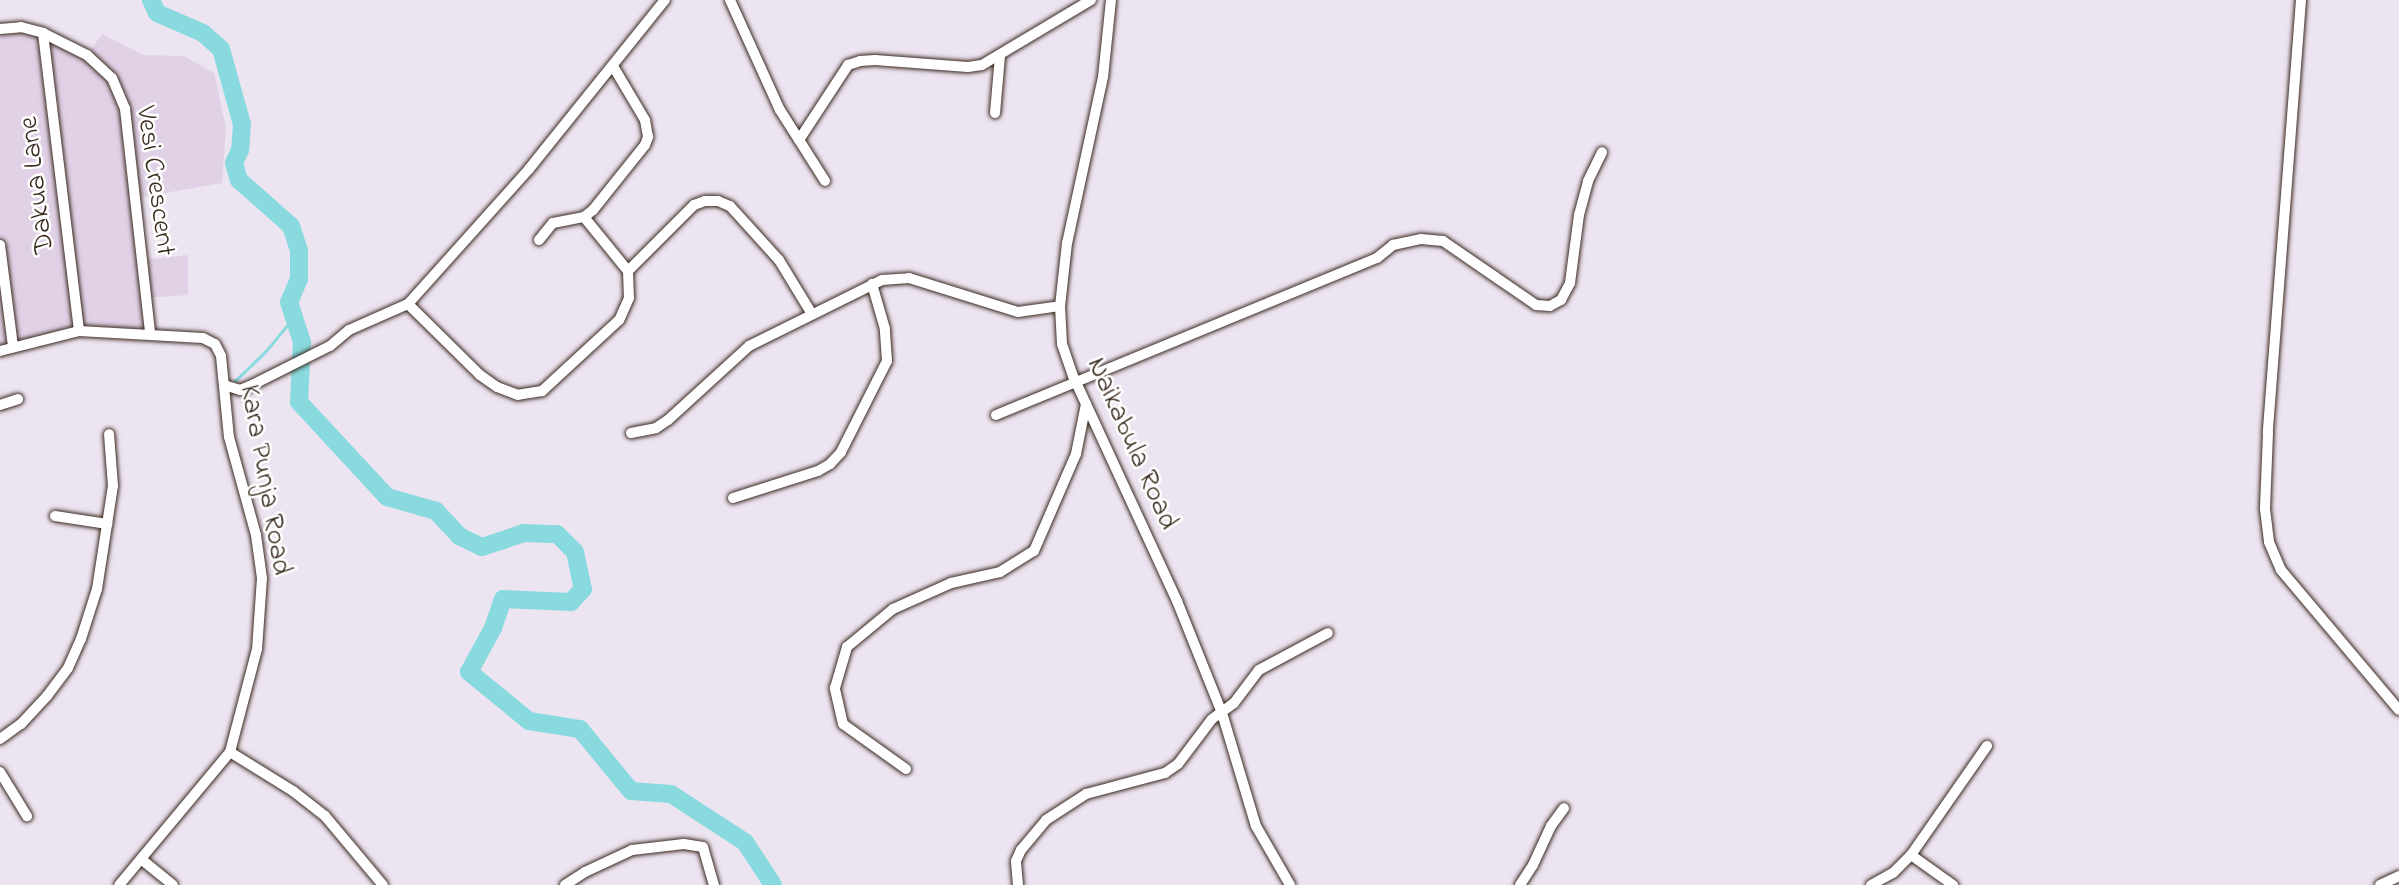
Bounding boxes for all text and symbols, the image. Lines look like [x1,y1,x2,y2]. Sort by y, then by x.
street label: Vesi Crescent [127,104,181,258]
street label: Dakua Lane [13,115,63,255]
street label: Naikabula Road [1078,353,1184,535]
street label: Kara Punja Road [231,382,297,578]

